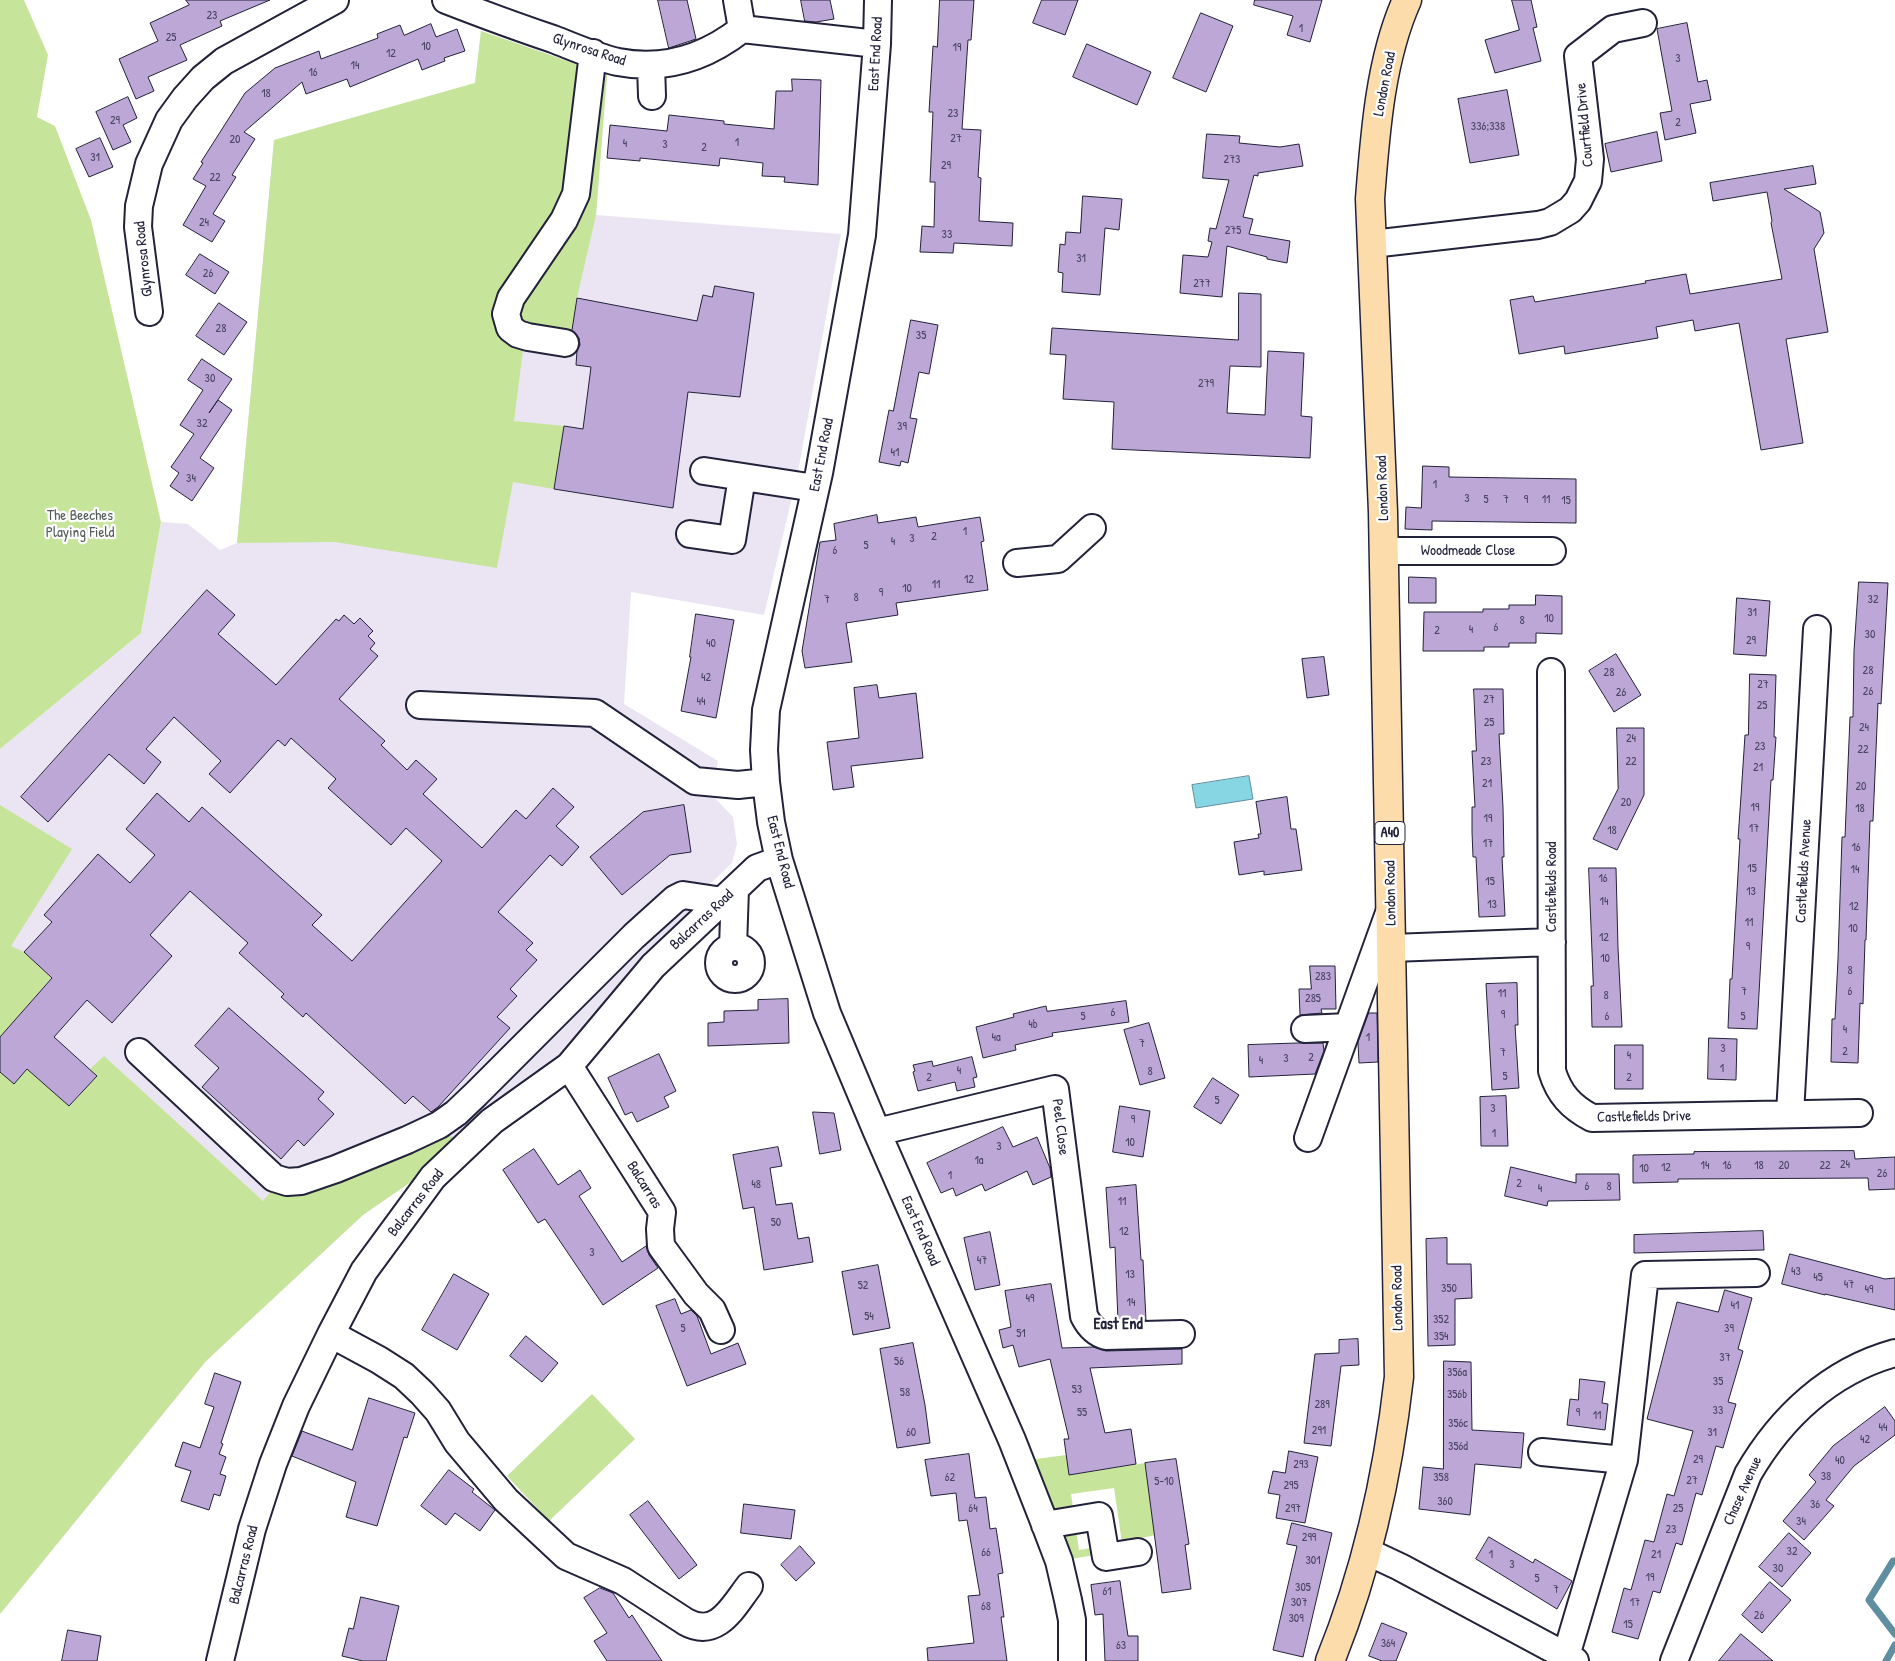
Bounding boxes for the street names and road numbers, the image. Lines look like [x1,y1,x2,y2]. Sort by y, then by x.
street label: East End Road [865,16,887,92]
street label: Glynrosa Road [550,30,628,70]
street label: London Road [1370,50,1400,118]
street label: Courtfield Drive [1572,82,1598,168]
street label: Glynrosa Road [131,220,157,298]
street label: East End Road [806,417,838,493]
street label: London Road [1373,455,1393,521]
street label: Woodmeade Close [1421,542,1515,560]
street label: East End Road [762,814,798,890]
street label: Castlefields Avenue [1792,819,1816,923]
road number: A40 [1375,821,1405,844]
street label: Castlefields Road [1543,842,1561,932]
street label: London Road [1381,860,1401,926]
street label: Balcarras Road [666,886,738,954]
street label: Peel Close [1048,1098,1072,1156]
street label: Castlefields Drive [1597,1107,1691,1127]
street label: Balcarras [622,1158,666,1212]
street label: Balcarras Road [384,1166,448,1240]
street label: East End Road [897,1193,943,1269]
street label: London Road [1388,1265,1408,1331]
street label: Chase Avenue [1720,1454,1766,1528]
street label: Balcarras Road [226,1524,262,1606]

